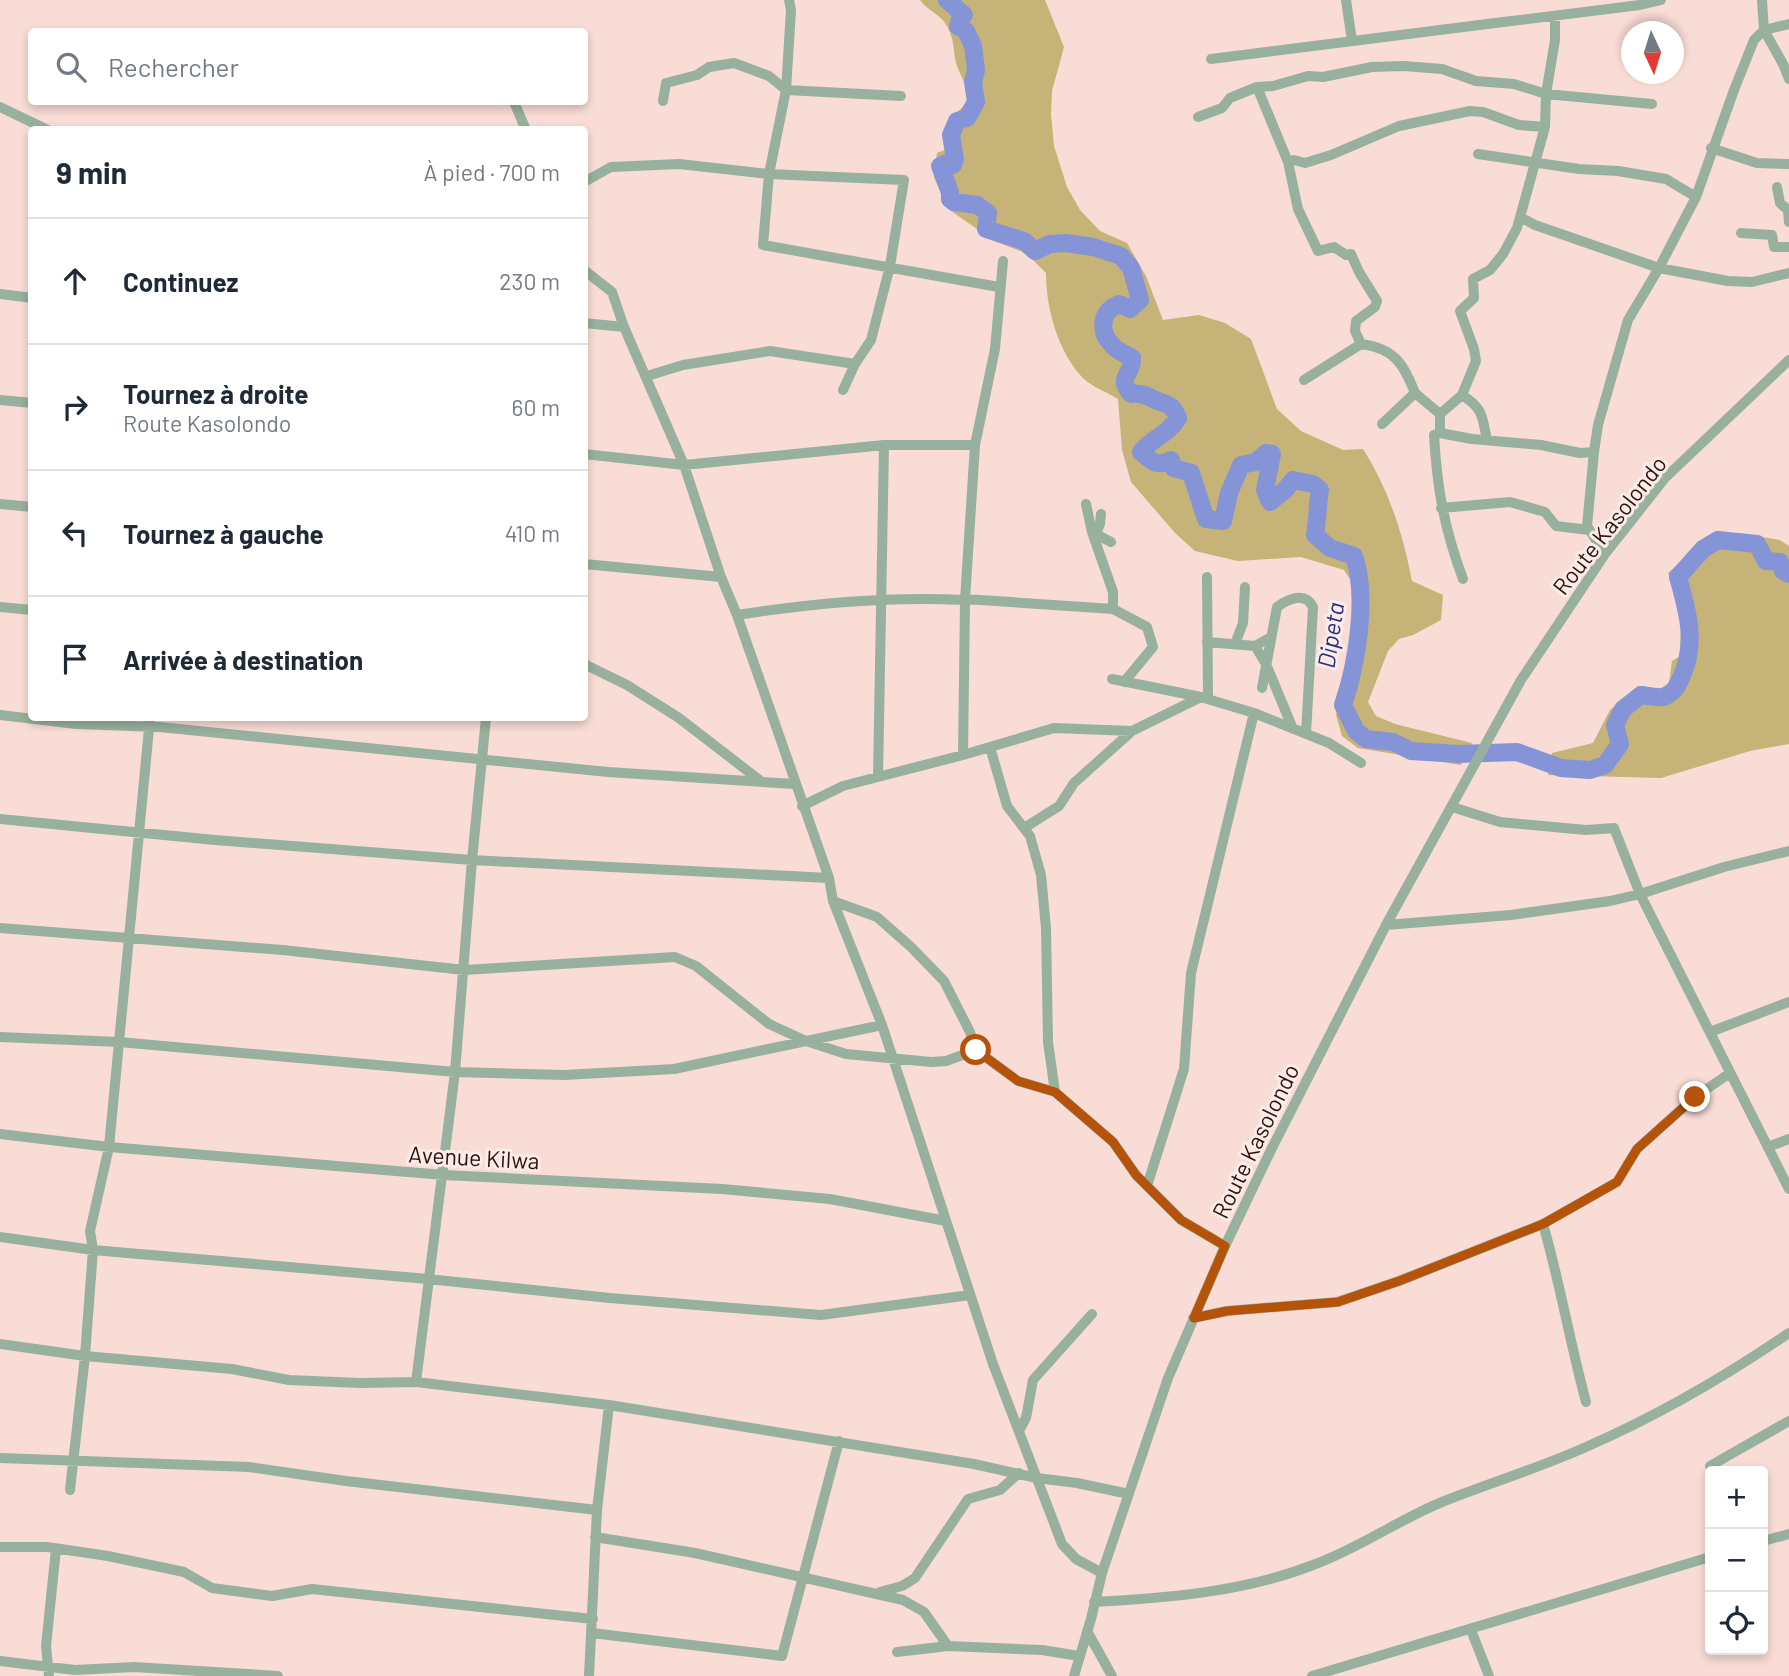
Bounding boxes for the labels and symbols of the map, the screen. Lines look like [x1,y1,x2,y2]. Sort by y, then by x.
north arrow [1621,21,1684,84]
street label: Route Kasolondo [1546,450,1672,600]
water label: Dipeta [1310,600,1350,670]
route start [960,1034,991,1065]
street label: Route Kasolondo [1206,1059,1304,1223]
route end [1679,1081,1710,1112]
street label: Avenue Kilwa [408,1140,540,1174]

